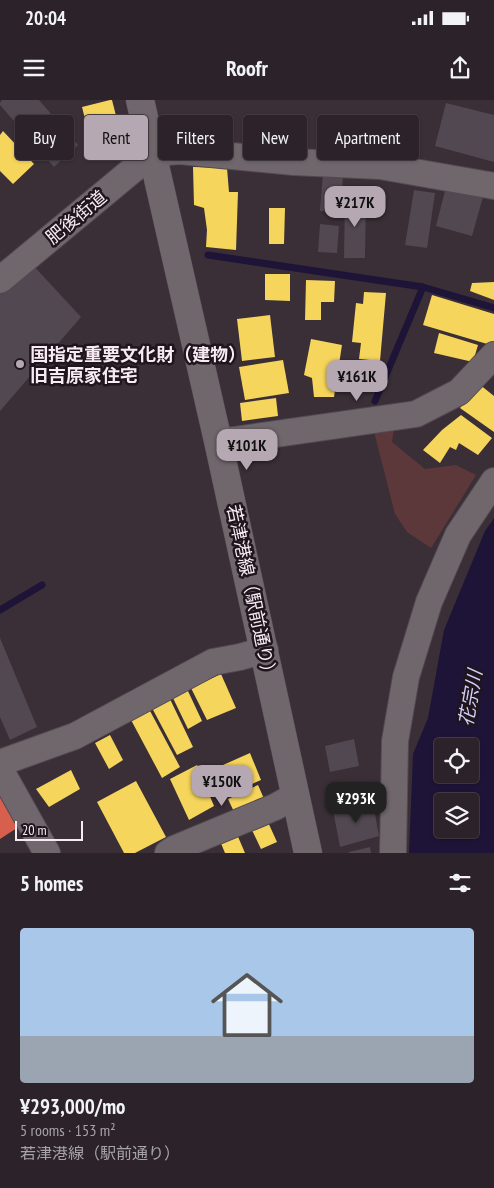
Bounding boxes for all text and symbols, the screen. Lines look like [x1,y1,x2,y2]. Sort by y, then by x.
text: 20:04 [25,6,66,30]
icon: menu [20,54,48,82]
text: Roofr [226,54,268,82]
icon: share [446,54,474,82]
chip: Buy [15,115,74,160]
chip: Rent [84,115,148,160]
chip: Filters [158,115,233,160]
chip: New [243,115,307,160]
chip: Apartment [317,115,419,160]
street label: 肥後街道 [41,185,111,249]
pin: ¥217K [320,186,390,228]
text: ¥217K [336,192,374,212]
place label: 国指定重要文化財（建物） 旧吉原家住宅 [30,343,246,387]
marker: 国指定重要文化財（建物） 旧吉原家住宅 [14,358,26,370]
pin: ¥161K [322,360,392,402]
text: ¥161K [338,366,376,386]
pin: ¥101K [212,428,282,471]
text: ¥101K [228,435,266,455]
street label: 若津港線（駅前通り） [222,503,282,683]
water label: 花宗川 [453,666,487,728]
map controls [434,738,479,838]
button: locate [434,738,479,783]
pin: ¥150K [187,764,257,807]
text: ¥150K [203,771,241,791]
pin: ¥293K [321,782,391,824]
text: ¥293K [337,788,375,808]
button: layers [434,793,479,838]
scale bar [15,818,82,841]
text: 20 m [22,821,47,839]
icon: filters [446,869,474,897]
text: 5 homes [20,870,83,897]
icon: home [202,960,292,1050]
text: ¥293,000/mo [20,1093,125,1120]
text: 5 rooms · 153 m² [20,1120,116,1140]
text: 若津港線（駅前通り） [20,1143,180,1163]

